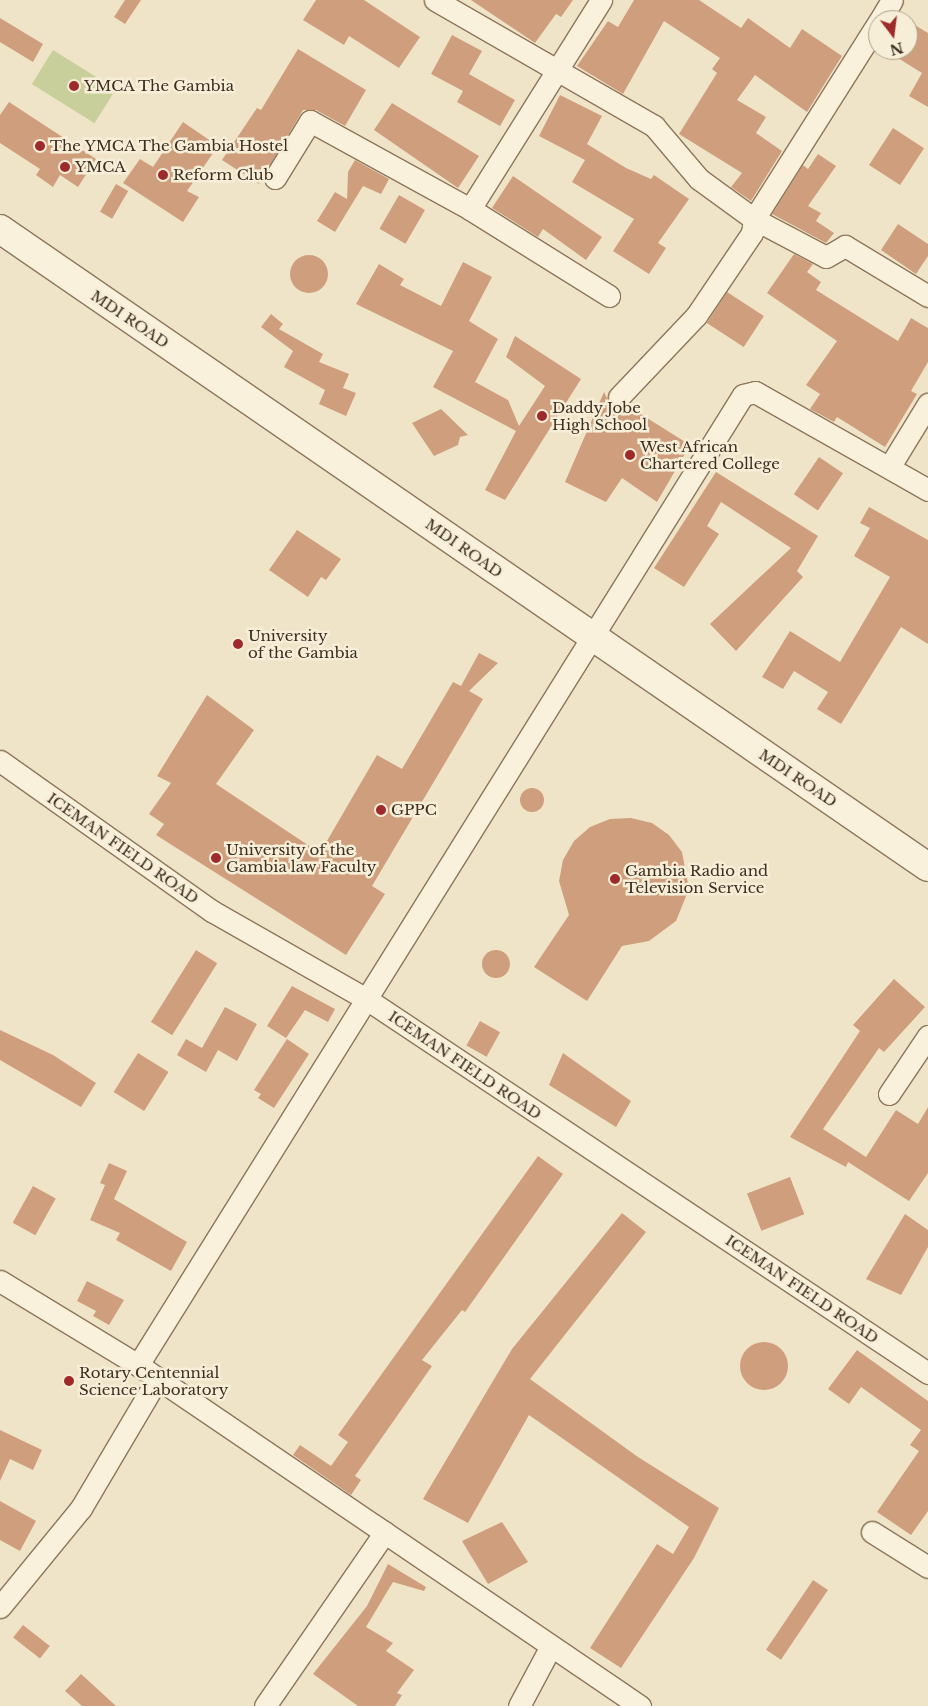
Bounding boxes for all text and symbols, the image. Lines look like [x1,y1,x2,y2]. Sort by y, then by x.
north arrow [868,10,918,60]
text: N [888,38,905,59]
place label: YMCA The Gambia [84,77,235,95]
marker: YMCA The Gambia [68,80,80,92]
place label: The YMCA The Gambia Hostel [50,137,290,155]
marker: The YMCA The Gambia Hostel [34,140,46,152]
place label: YMCA [75,158,126,176]
marker: YMCA [59,161,71,173]
place label: Reform Club [173,166,273,184]
marker: Reform Club [157,169,169,181]
street label: MDI ROAD [88,286,172,352]
place label: Daddy Jobe High School [552,398,647,433]
marker: Daddy Jobe High School [536,410,548,422]
place label: West African Chartered College [640,437,780,472]
marker: West African Chartered College [624,449,636,461]
street label: MDI ROAD [422,515,506,581]
place label: University of the Gambia [248,626,358,661]
marker: University of the Gambia [232,638,244,650]
street label: MDI ROAD [756,745,840,811]
street label: ICEMAN FIELD ROAD [44,789,202,907]
place label: GPPC [391,801,437,819]
marker: GPPC [375,804,387,816]
place label: University of the Gambia law Faculty [226,840,377,875]
marker: University of the Gambia law Faculty [210,852,222,864]
place label: Gambia Radio and Television Service [625,861,768,896]
marker: Gambia Radio and Television Service [609,873,621,885]
street label: ICEMAN FIELD ROAD [385,1007,545,1123]
street label: ICEMAN FIELD ROAD [722,1231,882,1347]
place label: Rotary Centennial Science Laboratory [79,1363,228,1398]
marker: Rotary Centennial Science Laboratory [63,1375,75,1387]

